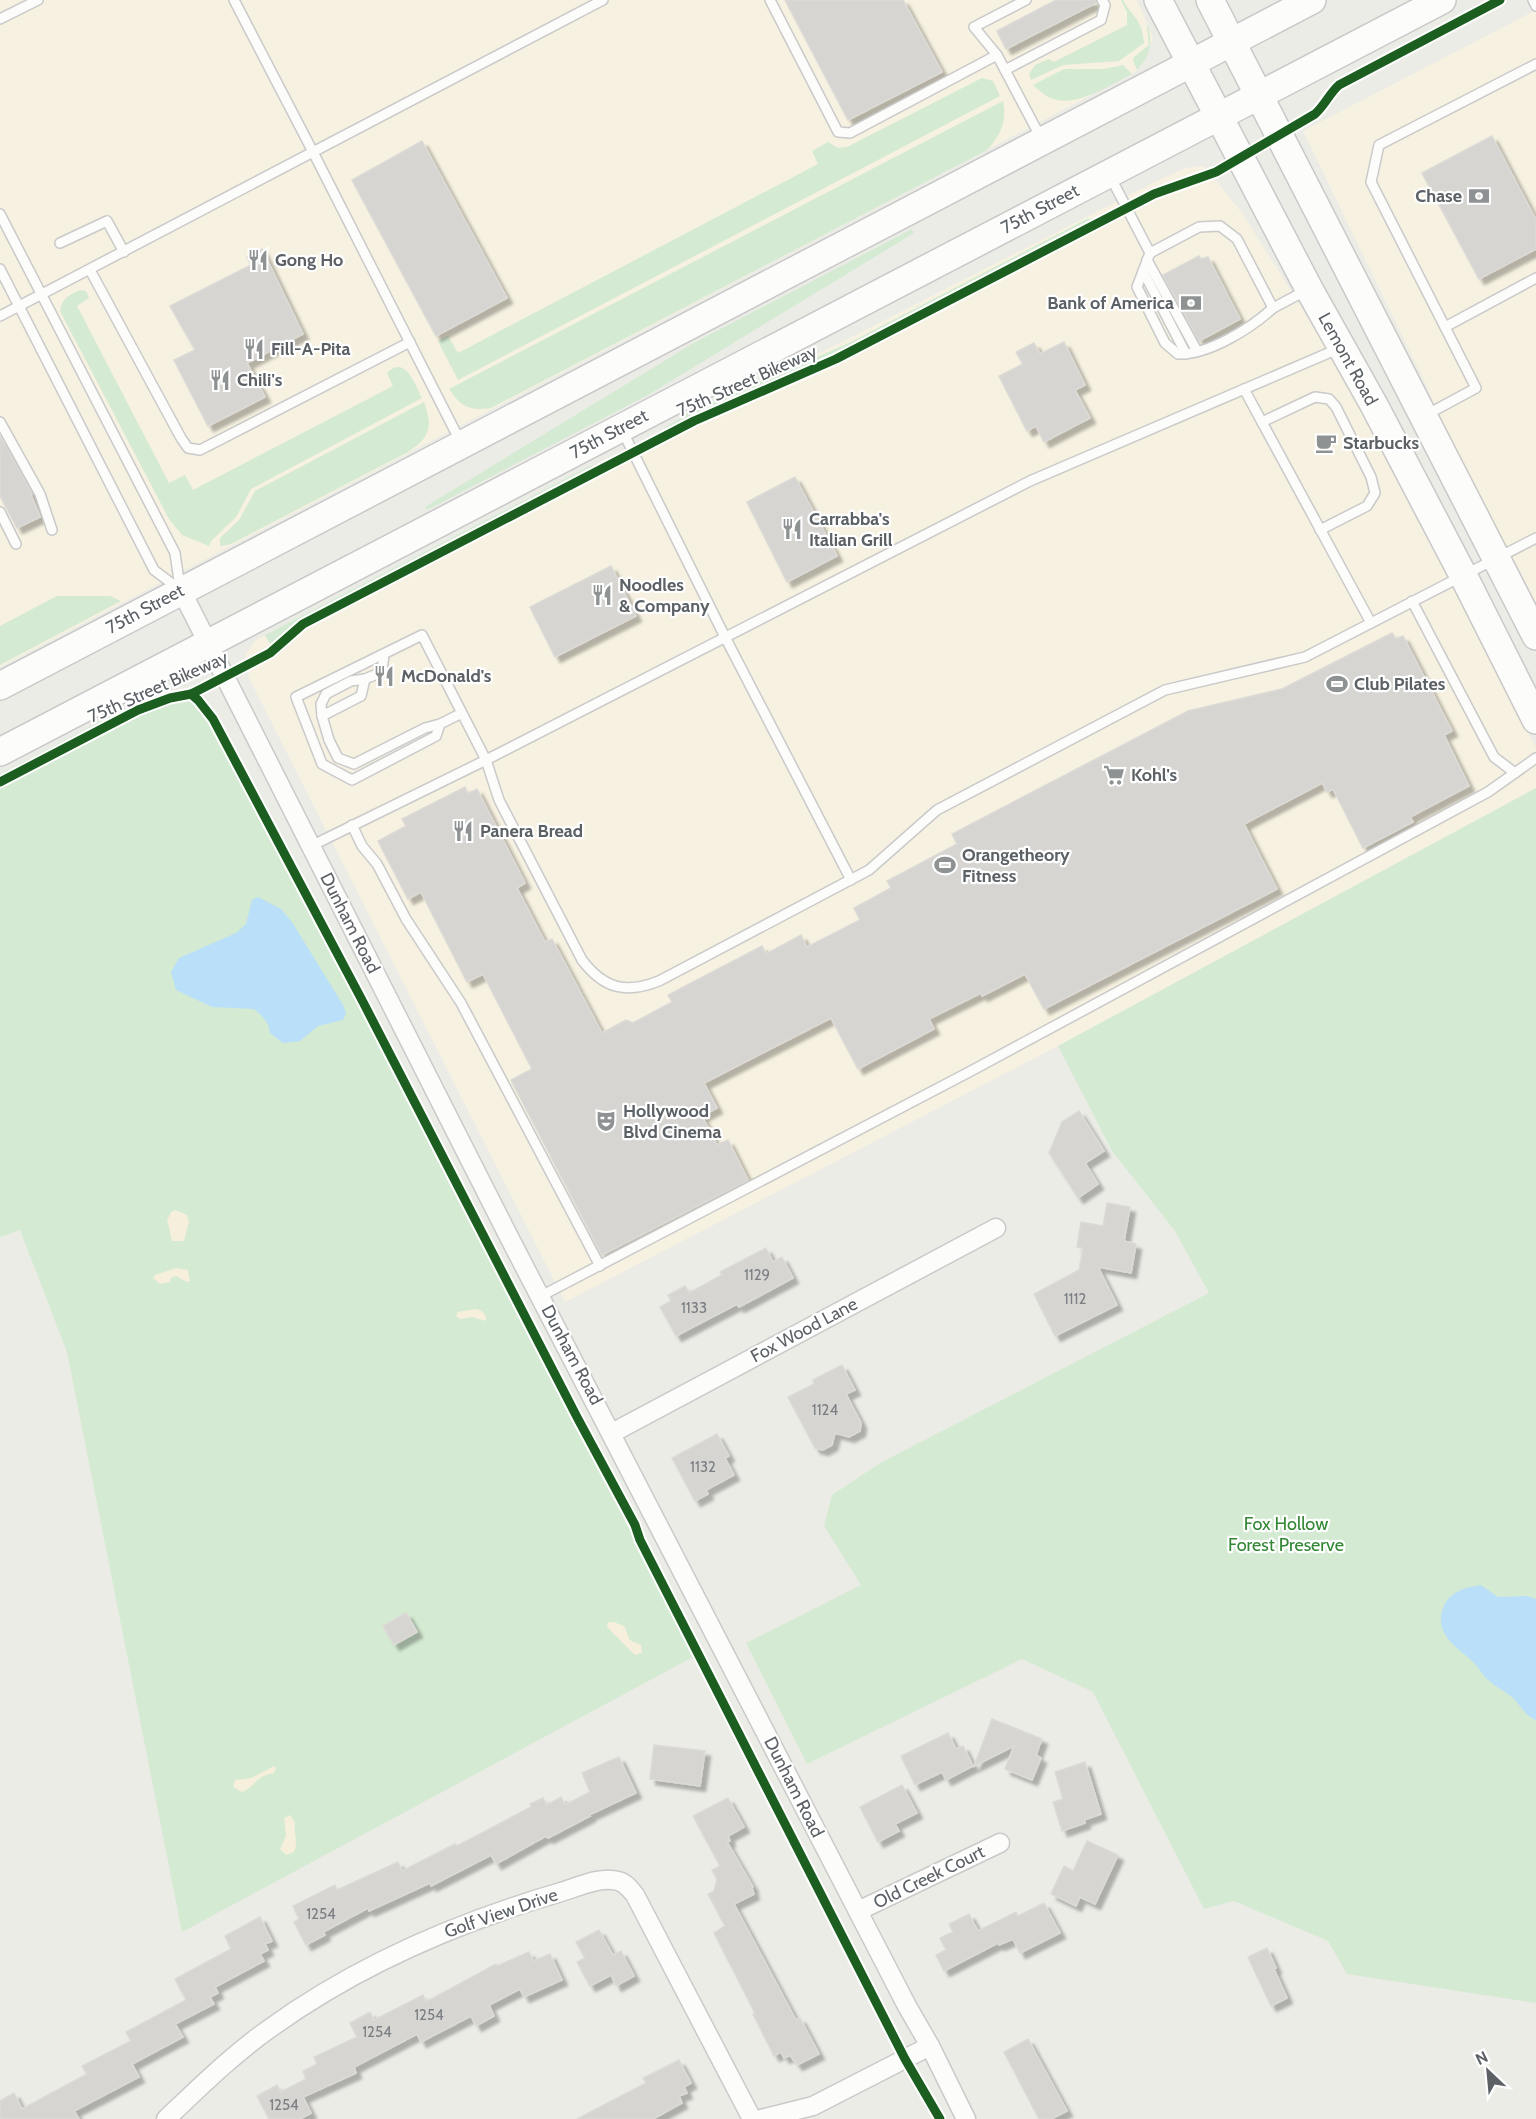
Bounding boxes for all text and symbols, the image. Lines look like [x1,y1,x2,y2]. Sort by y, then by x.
street label: 75th Street [997,179,1083,239]
bank icon: Chase [1467,184,1491,208]
place label: Chase [1415,185,1462,207]
restaurant icon: Gong Ho [246,248,270,272]
place label: Gong Ho [275,249,343,271]
bank icon: Bank of America [1179,291,1203,315]
place label: Bank of America [1047,292,1174,314]
street label: Lemont Road [1313,309,1383,409]
restaurant icon: Fill-A-Pita [242,337,266,361]
place label: Fill-A-Pita [271,338,351,360]
street label: 75th Street Bikeway [674,340,820,422]
restaurant icon: Chili's [208,368,232,392]
place label: Chili's [237,369,283,391]
street label: 75th Street [566,404,652,464]
cafe icon: Starbucks [1314,431,1338,455]
place label: Starbucks [1343,432,1419,454]
place label: Carrabba's Italian Grill [809,508,893,551]
restaurant icon: Carrabba's Italian Grill [780,517,804,541]
place label: Noodles & Company [619,574,710,617]
street label: 75th Street [102,579,188,639]
restaurant icon: Noodles & Company [590,583,614,607]
street label: 75th Street Bikeway [85,646,231,728]
restaurant icon: McDonald's [372,664,396,688]
place label: McDonald's [401,665,492,687]
sports icon: Club Pilates [1325,672,1349,696]
place label: Club Pilates [1354,673,1446,695]
supermarket icon: Kohl's [1102,763,1126,787]
place label: Kohl's [1131,764,1178,786]
restaurant icon: Panera Bread [451,819,475,843]
place label: Panera Bread [480,820,583,842]
place label: Orangetheory Fitness [962,844,1070,887]
sports icon: Orangetheory Fitness [933,853,957,877]
street label: Dunham Road [315,869,385,977]
place label: Hollywood Blvd Cinema [623,1100,721,1143]
theatre icon: Hollywood Blvd Cinema [594,1109,618,1133]
house number: 1129 [744,1266,770,1284]
house number: 1112 [1064,1290,1086,1308]
street label: Fox Wood Lane [747,1293,861,1367]
house number: 1133 [681,1299,707,1317]
street label: Dunham Road [537,1301,607,1409]
house number: 1124 [812,1401,838,1419]
house number: 1132 [690,1458,716,1476]
park label: Fox Hollow Forest Preserve [1228,1513,1344,1556]
street label: Dunham Road [759,1733,829,1841]
street label: Old Creek Court [870,1841,988,1913]
street label: Golf View Drive [441,1883,561,1943]
house number: 1254 [306,1905,336,1923]
house number: 1254 [414,2006,444,2024]
house number: 1254 [362,2023,392,2041]
north arrow [1458,2041,1518,2101]
text: N [1472,2047,1491,2069]
house number: 1254 [269,2096,299,2114]

